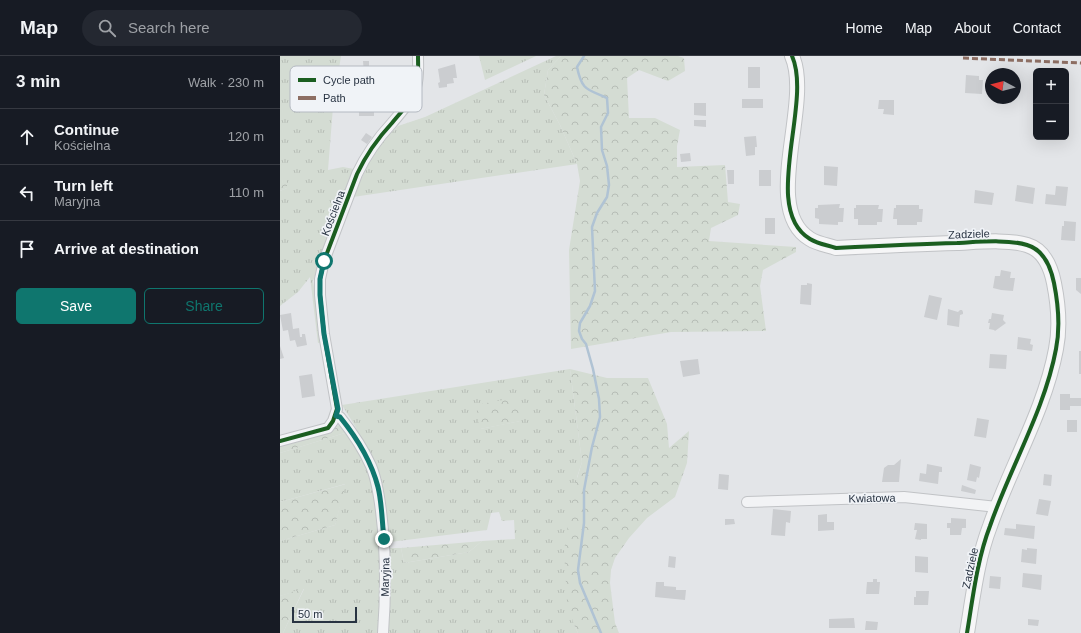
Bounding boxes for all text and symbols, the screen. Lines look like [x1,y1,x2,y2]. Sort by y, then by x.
search box [82,10,362,46]
text: Map [20,17,58,38]
icon: search [96,17,118,39]
text: Search here [128,19,210,36]
text: Home [846,20,883,36]
text: Map [905,20,932,36]
text: About [954,20,991,36]
text: Contact [1013,20,1061,36]
legend [290,66,422,112]
north arrow [985,68,1021,104]
map controls [1033,68,1069,140]
button: + [1033,68,1069,104]
text: 3 min [16,72,60,91]
text: Cycle path [323,74,375,86]
text: Walk · 230 m [188,75,264,90]
text: Path [323,92,346,104]
button: − [1033,104,1069,140]
text: Continue [54,121,119,138]
icon: ahead [16,126,38,148]
text: 120 m [228,129,264,144]
text: Kościelna [54,138,110,153]
text: Turn left [54,177,113,194]
icon: left [16,182,38,204]
text: 110 m [229,185,264,200]
street label: Kościelna [319,188,347,237]
text: Maryjna [54,194,100,209]
street label: Zadziele [948,227,990,241]
icon: arrive [16,238,38,260]
text: Arrive at destination [54,240,199,257]
route start [315,252,333,270]
button: Save [16,288,136,324]
button: Share [144,288,264,324]
street label: Kwiatowa [848,492,897,504]
route end [375,530,393,548]
street label: Zadziele [960,546,980,590]
street label: Maryjna [379,556,391,597]
scale bar [292,605,357,624]
text: 50 m [298,608,322,620]

